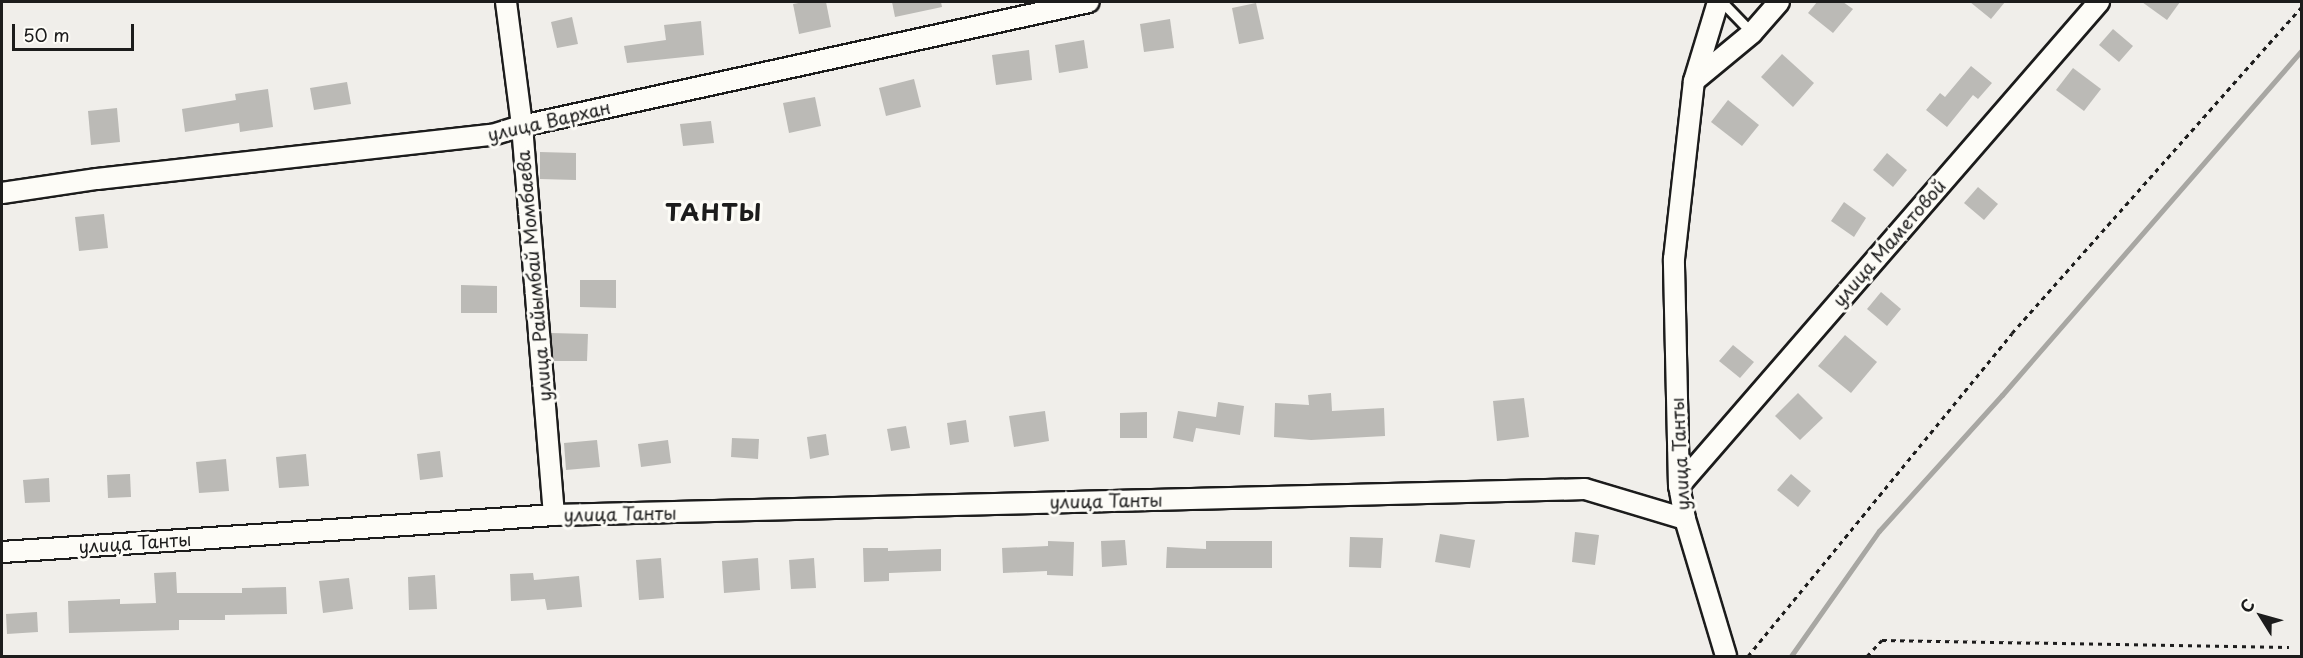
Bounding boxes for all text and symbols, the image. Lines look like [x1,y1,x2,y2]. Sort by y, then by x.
scale bar [15,12,136,50]
text: 50 m [23,21,70,48]
street label: улица Вархан [485,96,613,146]
street label: улица Райымбай Момбаева [512,149,556,403]
street label: улица Маметовой [1828,175,1950,311]
district label: ТАНТЫ [666,198,762,226]
street label: улица Танты [1666,397,1694,511]
street label: улица Танты [1049,489,1163,513]
street label: улица Танты [563,502,677,526]
street label: улица Танты [78,528,192,558]
north arrow [2231,586,2291,646]
text: С [2233,593,2260,617]

